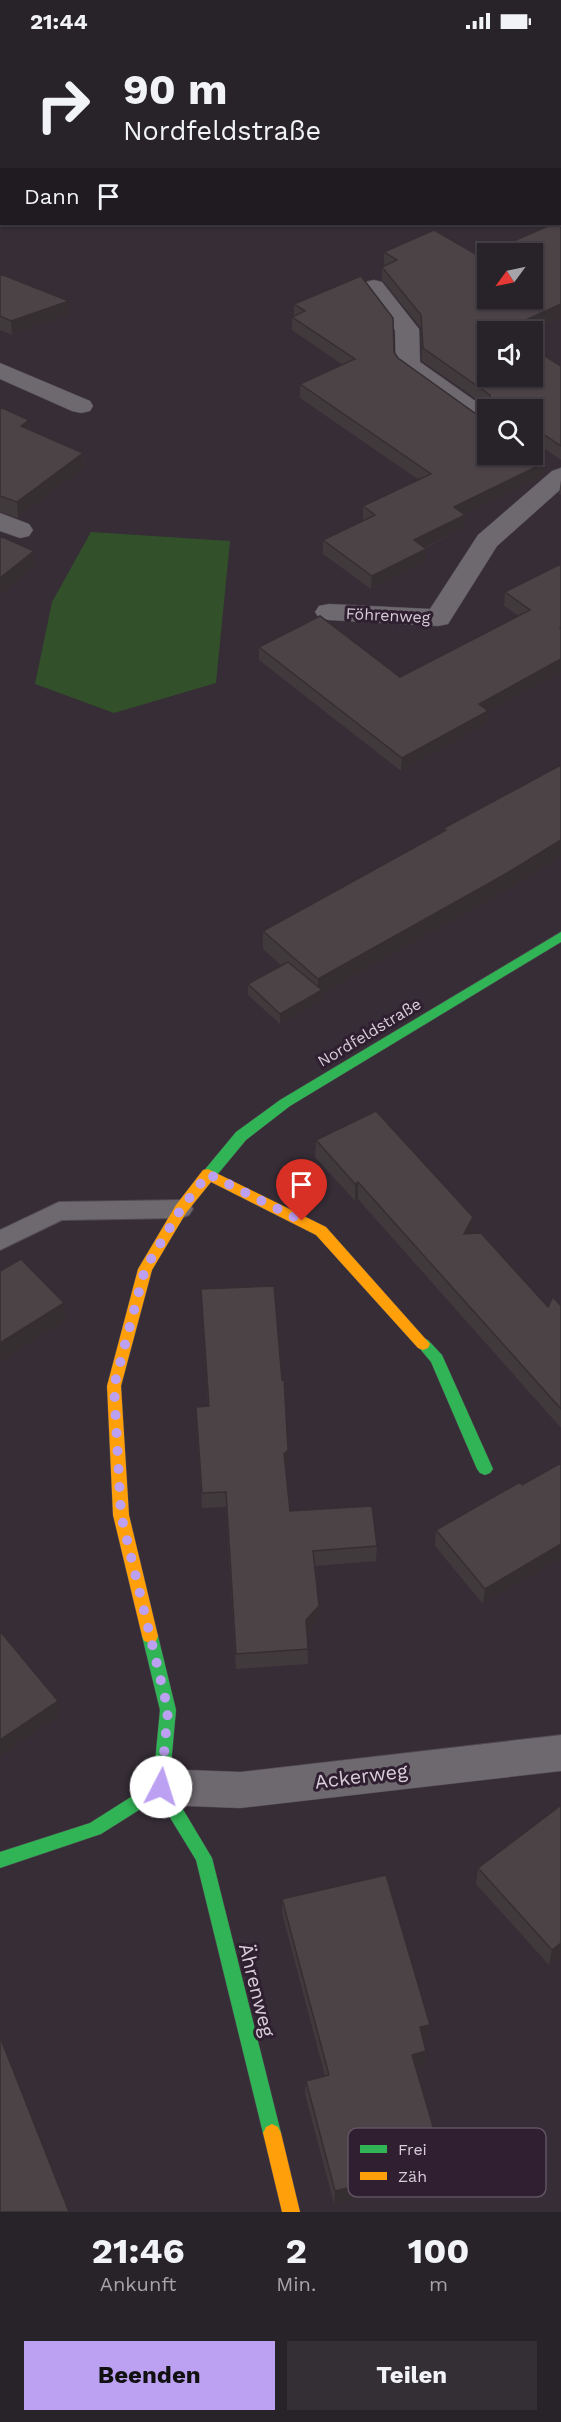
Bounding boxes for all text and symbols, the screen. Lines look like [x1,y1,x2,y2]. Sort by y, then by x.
text: 21:44 [30,9,88,34]
text: 90 m [123,65,227,114]
icon: right [24,66,102,144]
text: Nordfeldstraße [123,115,321,147]
icon: arrive [92,180,125,213]
text: Dann [24,184,80,209]
north arrow [477,243,543,309]
map controls [477,243,543,465]
button: sound [477,321,543,387]
button: search [477,399,543,465]
street label: Föhrenweg [345,604,431,627]
street label: Nordfeldstraße [314,994,424,1071]
pin [276,1159,327,1221]
icon: arrive [285,1168,318,1201]
position arrow [129,1755,193,1819]
street label: Ackerweg [313,1758,409,1794]
street label: Ährenweg [234,1941,280,2040]
legend [348,2128,546,2197]
text: Frei [398,2140,427,2159]
text: Zäh [398,2167,427,2186]
text: 21:46 [91,2230,185,2272]
text: 2 [285,2230,307,2272]
text: 100 [408,2230,470,2272]
text: Ankunft [100,2272,176,2296]
text: Min. [276,2272,316,2296]
text: m [429,2272,448,2296]
button: Beenden [24,2341,275,2410]
button: Teilen [287,2341,537,2410]

